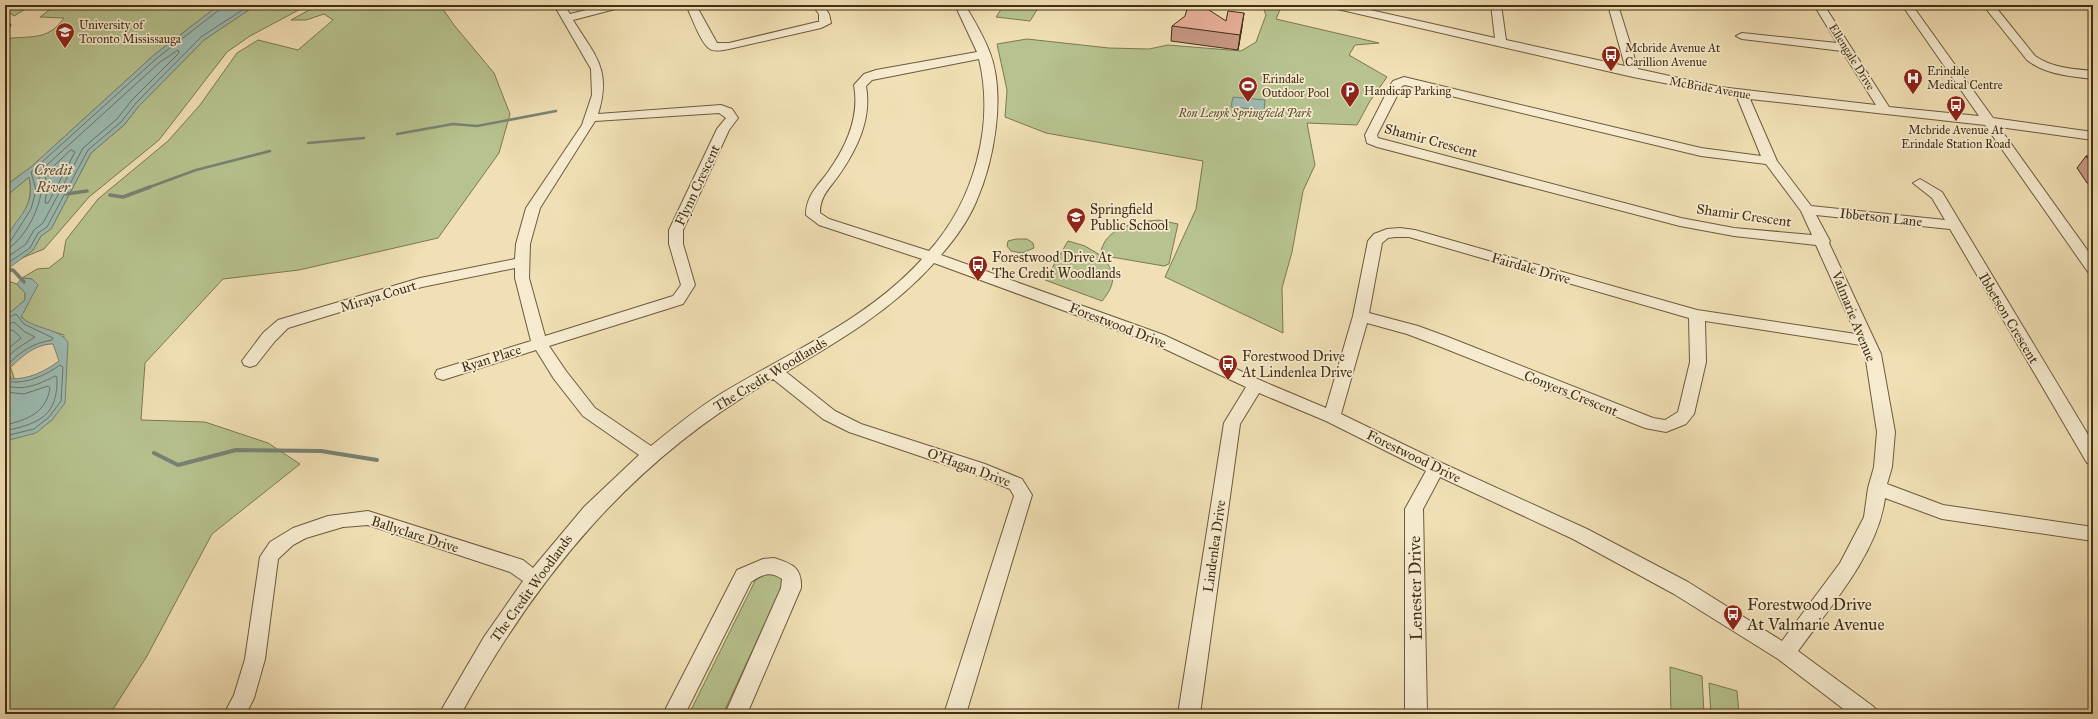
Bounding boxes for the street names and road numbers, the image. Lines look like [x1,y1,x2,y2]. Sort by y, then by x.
street label: Ellengale Drive [1825,21,1878,93]
street label: McBride Avenue [1668,74,1752,102]
street label: Shamir Crescent [1383,120,1479,161]
street label: Flynn Crescent [671,142,724,228]
street label: Shamir Crescent [1695,200,1792,231]
street label: Ibbetson Lane [1839,205,1923,230]
street label: Fairdale Drive [1489,249,1573,288]
street label: Valmarie Avenue [1827,268,1879,364]
street label: Ibbetson Crescent [1975,270,2042,367]
street label: Miraya Court [338,277,418,316]
street label: Forestwood Drive [1067,299,1169,352]
street label: The Credit Woodlands [711,334,830,415]
street label: Ryan Place [459,341,523,376]
street label: Conyers Crescent [1522,367,1620,420]
street label: Forestwood Drive [1364,426,1464,487]
street label: O'Hagan Drive [925,445,1013,490]
street label: Lindenlea Drive [1200,499,1229,593]
street label: Ballyclare Drive [369,512,461,557]
street label: The Credit Woodlands [487,531,576,645]
street label: Lenester Drive [1404,536,1427,640]

